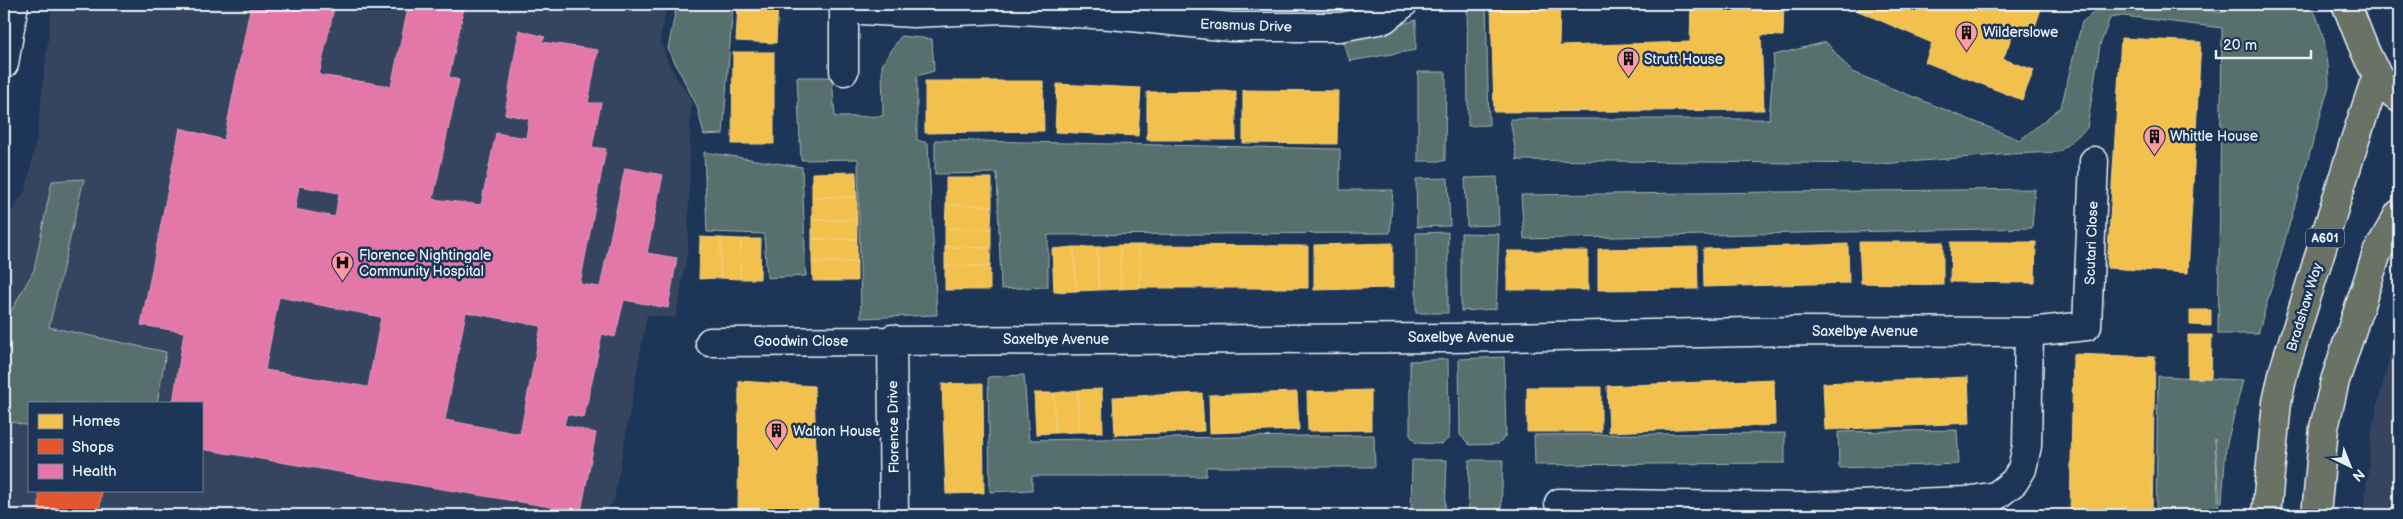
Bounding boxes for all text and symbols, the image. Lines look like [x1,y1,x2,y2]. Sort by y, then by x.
street label: Erasmus Drive [1200,15,1292,36]
building icon: Wilderslowe [1955,20,1979,51]
place label: Wilderslowe [1983,24,2058,41]
scale bar [2216,28,2310,60]
text: 20 m [2223,36,2257,55]
building icon: Strutt House [1616,47,1640,78]
place label: Strutt House [1644,51,1723,68]
building icon: Whittle House [2142,124,2166,155]
place label: Whittle House [2170,128,2258,145]
street label: Scutari Close [2082,201,2101,285]
road number: A601 [2306,228,2344,248]
place label: Florence Nightingale Community Hospital [359,247,491,280]
hospital icon: Florence Nightingale Community Hospital [331,251,355,282]
street label: Bradshaw Way [2283,260,2326,354]
street label: Saxelbye Avenue [1812,323,1918,340]
street label: Saxelbye Avenue [1408,329,1514,346]
street label: Saxelbye Avenue [1003,331,1109,348]
street label: Goodwin Close [754,333,848,350]
street label: Florence Drive [884,380,903,474]
legend [28,402,202,492]
text: Homes [72,412,121,431]
building icon: Walton House [765,419,789,450]
place label: Walton House [793,423,881,440]
text: Shops [72,438,115,457]
north arrow [2326,442,2376,492]
text: Health [72,462,117,481]
text: N [2349,465,2368,485]

